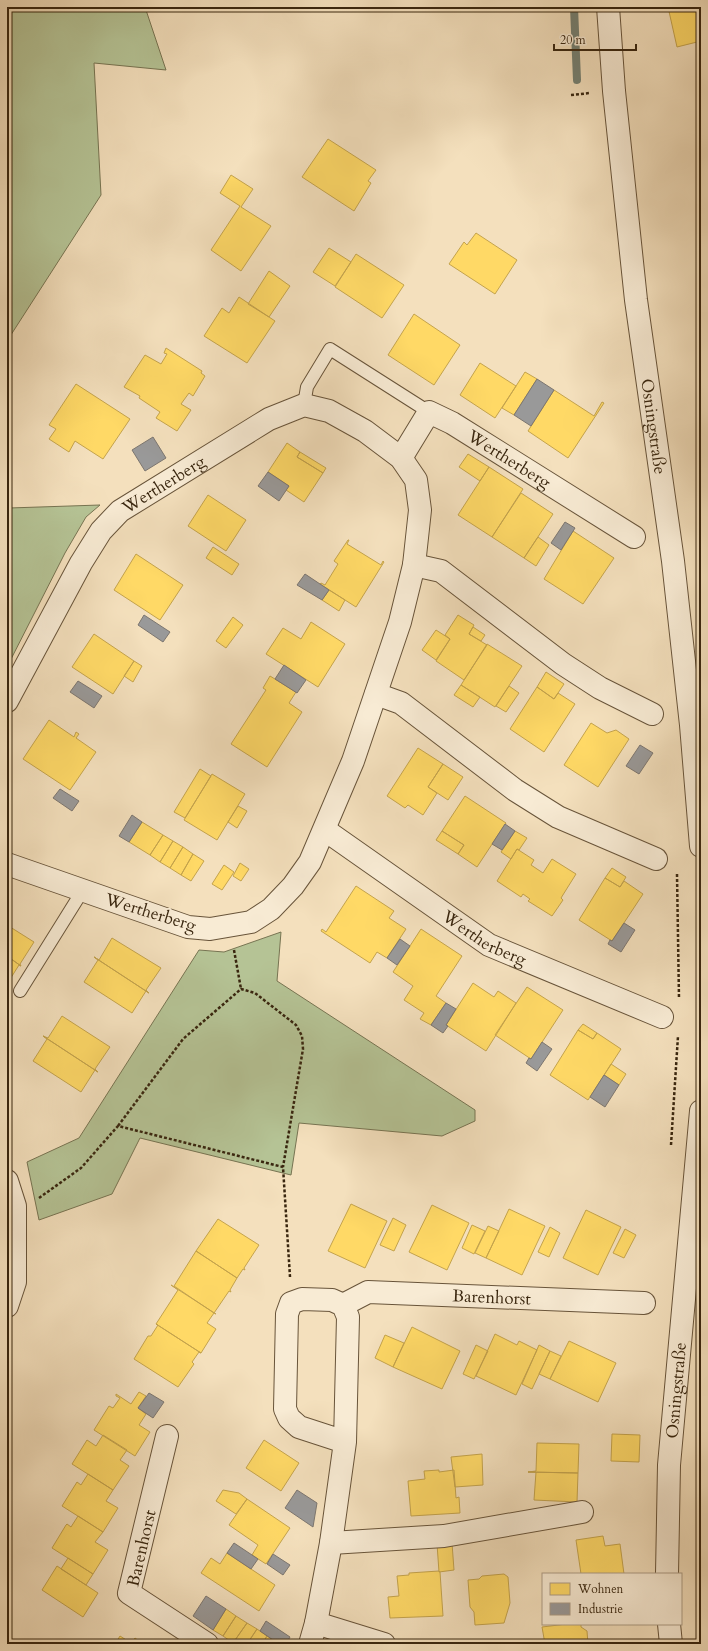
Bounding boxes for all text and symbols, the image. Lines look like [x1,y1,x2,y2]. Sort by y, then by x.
scale bar [554,26,636,52]
text: 20 m [560,32,587,48]
street label: Osningstraße [635,377,672,476]
street label: Wertherberg [462,424,555,494]
street label: Wertherberg [117,450,210,520]
street label: Wertherberg [102,887,200,937]
street label: Wertherberg [437,904,530,972]
street label: Barenhorst [452,1284,532,1311]
street label: Osningstraße [660,1341,692,1439]
street label: Barenhorst [121,1507,162,1589]
legend [542,1573,682,1625]
text: Wohnen [577,1581,624,1597]
text: Industrie [578,1601,623,1617]

